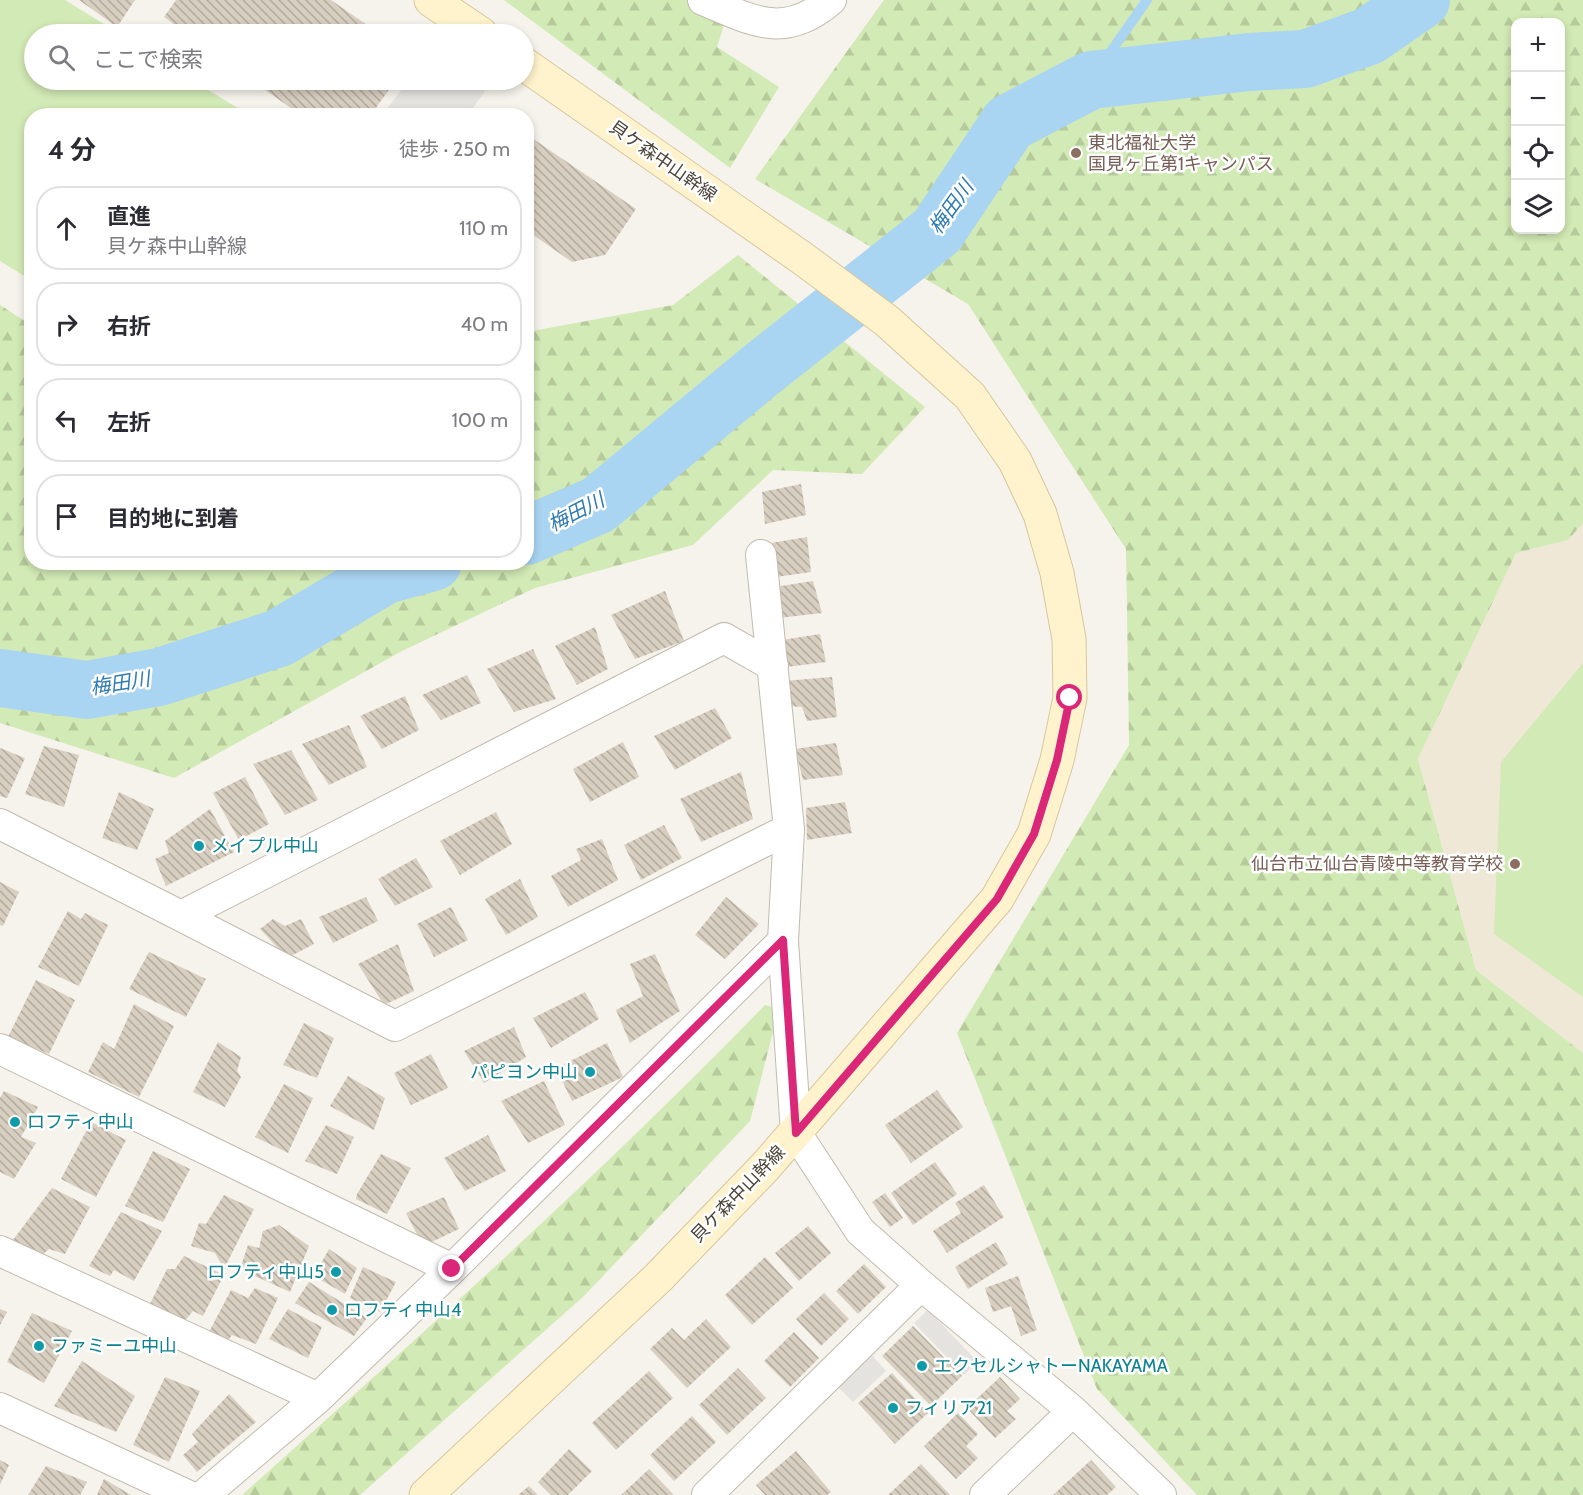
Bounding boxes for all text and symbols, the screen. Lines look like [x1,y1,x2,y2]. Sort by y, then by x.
map controls [1511,18,1565,234]
button: + [1511,18,1565,72]
search box [24,24,534,90]
icon: search [45,41,78,74]
text: ここで検索 [93,46,203,73]
button: − [1511,72,1565,126]
street label: 貝ケ森中山幹線 [605,116,721,206]
button: locate [1511,126,1565,180]
place label: 東北福祉大学 国見ヶ丘第1キャンパス [1088,132,1274,175]
text: 4 分 [48,134,96,166]
text: 徒歩 · 250 m [399,137,510,161]
marker: 東北福祉大学 国見ヶ丘第1キャンパス [1069,146,1083,160]
water label: 梅田川 [924,174,980,238]
button: layers [1511,180,1565,234]
text: 直進 [107,203,151,230]
icon: ahead [50,212,83,245]
text: 110 m [459,216,508,240]
text: 貝ケ森中山幹線 [107,234,247,258]
icon: right [50,308,83,341]
text: 40 m [460,312,508,336]
text: 右折 [107,313,151,340]
icon: left [50,404,83,437]
text: 100 m [452,408,508,432]
text: 左折 [107,409,151,436]
water label: 梅田川 [544,487,610,536]
icon: arrive [50,500,83,533]
text: 目的地に到着 [107,505,239,532]
water label: 梅田川 [88,666,153,700]
route start [1056,684,1082,710]
place label: メイプル中山 [211,835,319,857]
marker: メイプル中山 [192,839,206,853]
place label: 仙台市立仙台青陵中等教育学校 [1251,853,1503,875]
marker: 仙台市立仙台青陵中等教育学校 [1508,857,1522,871]
place label: パピヨン中山 [470,1061,578,1083]
marker: パピヨン中山 [583,1065,597,1079]
place label: ロフティ中山 [27,1111,134,1133]
marker: ロフティ中山 [8,1115,22,1129]
street label: 貝ケ森中山幹線 [686,1141,790,1247]
route end [438,1255,464,1281]
place label: ロフティ中山5 [207,1261,324,1283]
marker: ロフティ中山5 [329,1265,343,1279]
place label: ロフティ中山4 [344,1299,461,1321]
marker: ロフティ中山4 [325,1303,339,1317]
place label: ファミーユ中山 [51,1335,177,1357]
marker: ファミーユ中山 [32,1339,46,1353]
place label: エクセルシャトーNAKAYAMA [934,1355,1168,1377]
marker: エクセルシャトーNAKAYAMA [915,1359,929,1373]
place label: フィリア21 [905,1397,992,1419]
marker: フィリア21 [886,1401,900,1415]

